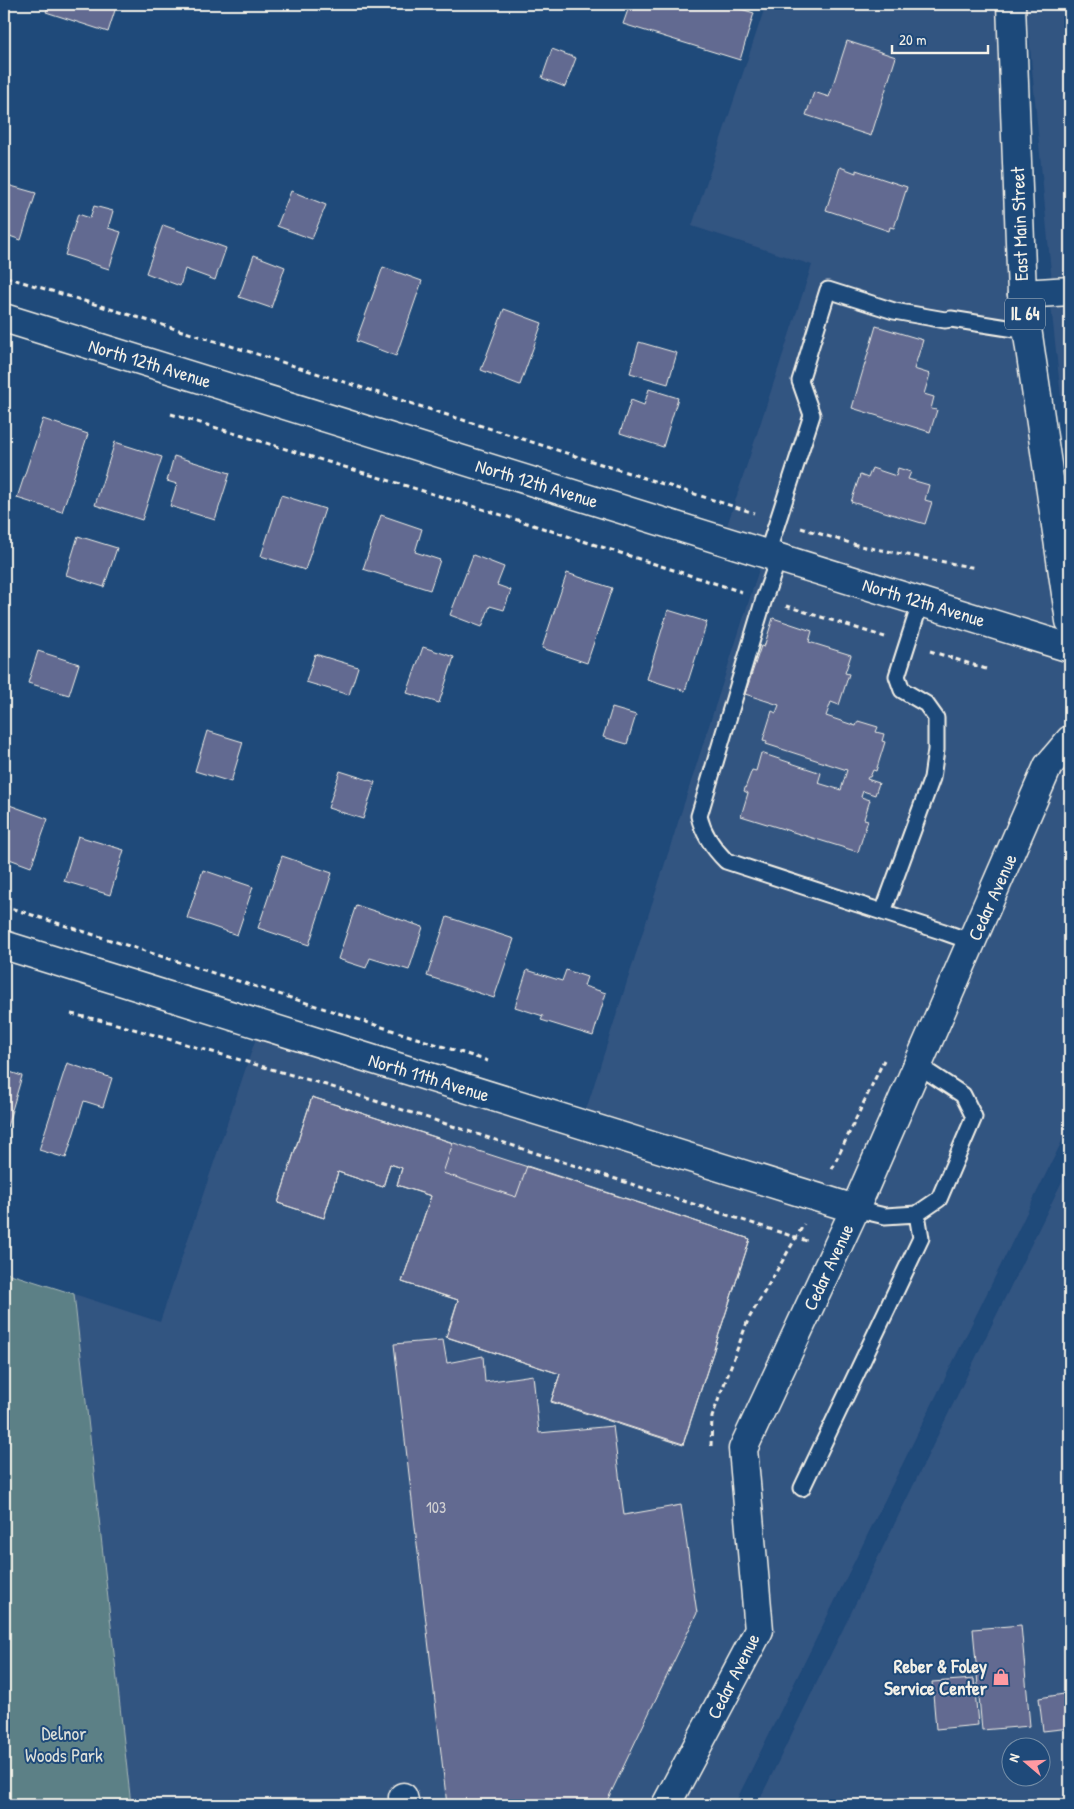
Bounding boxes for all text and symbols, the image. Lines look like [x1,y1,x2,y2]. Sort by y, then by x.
scale bar [892,22,988,54]
text: 20 m [899,29,926,50]
street label: East Main Street [1004,166,1034,282]
road number: IL 64 [1005,298,1045,329]
street label: North 12th Avenue [86,332,215,394]
street label: North 12th Avenue [473,452,602,514]
street label: North 12th Avenue [860,571,989,633]
street label: Cedar Avenue [961,849,1023,945]
street label: North 11th Avenue [366,1046,493,1108]
street label: Cedar Avenue [797,1219,860,1315]
house number: 103 [426,1496,446,1518]
street label: Cedar Avenue [700,1628,766,1723]
place label: Reber & Foley Service Center [884,1653,988,1701]
shop icon: Reber & Foley Service Center [991,1667,1011,1687]
park label: Delnor Woods Park [25,1720,103,1768]
north arrow [1002,1736,1052,1786]
text: N [1003,1750,1024,1764]

